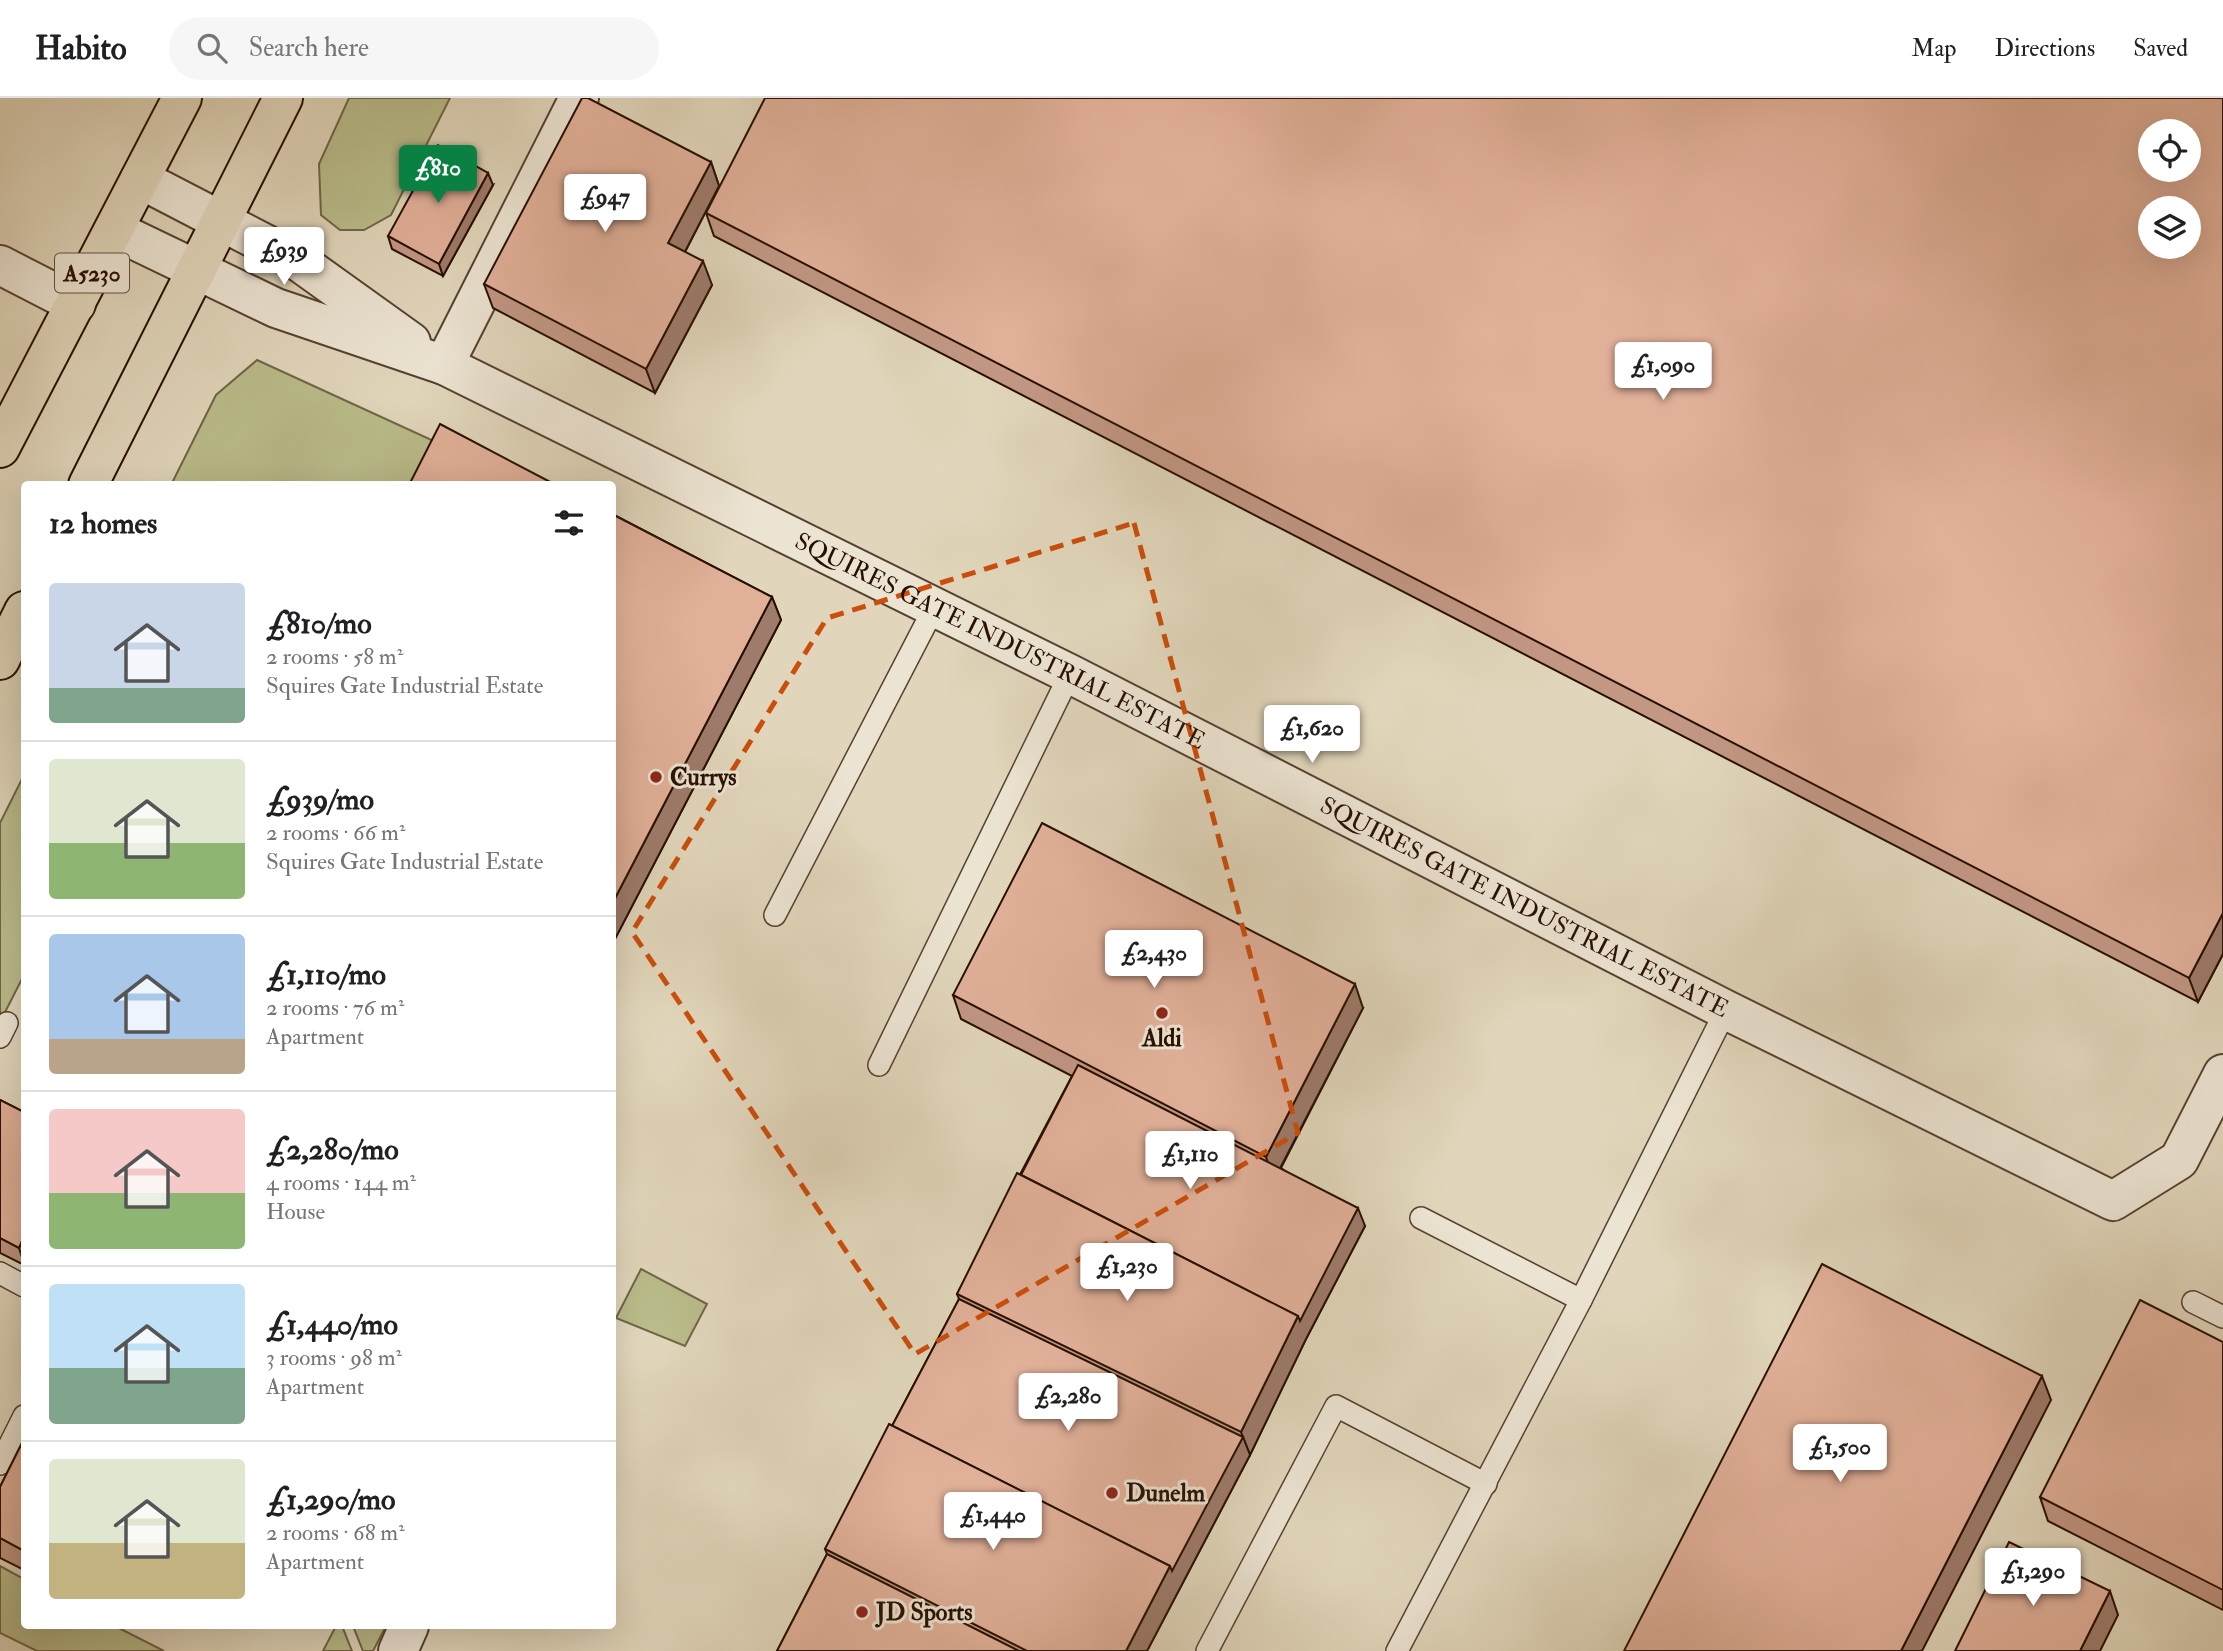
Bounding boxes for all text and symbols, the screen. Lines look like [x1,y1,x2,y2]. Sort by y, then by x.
search box [169,17,659,80]
text: Habito [35,28,127,69]
icon: search [193,29,231,67]
text: Search here [249,32,369,64]
text: Map [1911,33,1956,64]
text: Directions [1994,33,2095,64]
text: Saved [2133,33,2188,64]
map controls [2138,119,2201,259]
button: locate [2138,119,2201,182]
pin: £810 [397,146,479,205]
text: £810 [415,153,461,182]
pin: £947 [564,174,646,234]
text: £947 [580,182,630,211]
button: layers [2138,196,2201,259]
pin: £939 [243,228,325,287]
text: £939 [260,235,308,264]
road number: A5230 [55,254,129,292]
pin: £1,090 [1606,342,1720,402]
text: £1,090 [1631,350,1695,379]
icon: filters [550,504,588,542]
text: 12 homes [49,505,157,542]
street label: SQUIRES GATE INDUSTRIAL ESTATE [790,525,1211,756]
text: £810/mo [266,605,372,642]
icon: home [105,611,189,695]
text: 2 rooms · 58 m² [266,642,403,671]
text: Squires Gate Industrial Estate [266,671,543,700]
pin: £1,620 [1255,706,1369,765]
text: £1,620 [1280,713,1344,742]
place label: Currys [670,762,736,793]
marker: Currys [648,769,664,785]
text: £939/mo [266,781,374,818]
icon: home [105,787,189,871]
street label: SQUIRES GATE INDUSTRIAL ESTATE [1315,789,1734,1024]
text: 2 rooms · 66 m² [266,818,405,847]
text: Squires Gate Industrial Estate [266,847,543,876]
pin: £2,430 [1097,930,1211,990]
text: £2,430 [1121,938,1187,967]
text: £1,110/mo [266,956,386,993]
icon: home [105,962,189,1046]
text: 2 rooms · 76 m² [266,993,404,1022]
marker: Aldi [1154,1005,1170,1021]
text: Apartment [266,1022,364,1051]
place label: Aldi [1141,1023,1182,1054]
text: £2,280/mo [266,1131,399,1168]
pin: £1,110 [1133,1132,1247,1191]
icon: home [105,1137,189,1221]
text: £1,110 [1161,1139,1219,1168]
text: 4 rooms · 144 m² [266,1168,416,1197]
text: House [266,1197,325,1226]
pin: £1,230 [1070,1244,1184,1303]
text: £1,230 [1096,1251,1158,1280]
text: £1,440/mo [266,1306,398,1343]
icon: home [105,1312,189,1396]
text: 3 rooms · 98 m² [266,1343,402,1372]
text: Apartment [266,1372,364,1401]
pin: £2,280 [1011,1374,1125,1433]
text: £2,280 [1035,1381,1101,1410]
pin: £1,500 [1783,1424,1897,1484]
text: £1,500 [1809,1432,1871,1461]
place label: Dunelm [1126,1478,1206,1509]
text: £1,290/mo [266,1481,395,1518]
marker: Dunelm [1104,1485,1120,1501]
icon: home [105,1487,189,1571]
pin: £1,440 [936,1492,1050,1552]
text: £1,440 [960,1500,1026,1529]
text: 2 rooms · 68 m² [266,1518,405,1547]
text: Apartment [266,1547,364,1576]
pin: £1,290 [1976,1548,2090,1608]
text: £1,290 [2001,1556,2065,1585]
place label: JD Sports [875,1597,972,1628]
marker: JD Sports [854,1604,870,1620]

